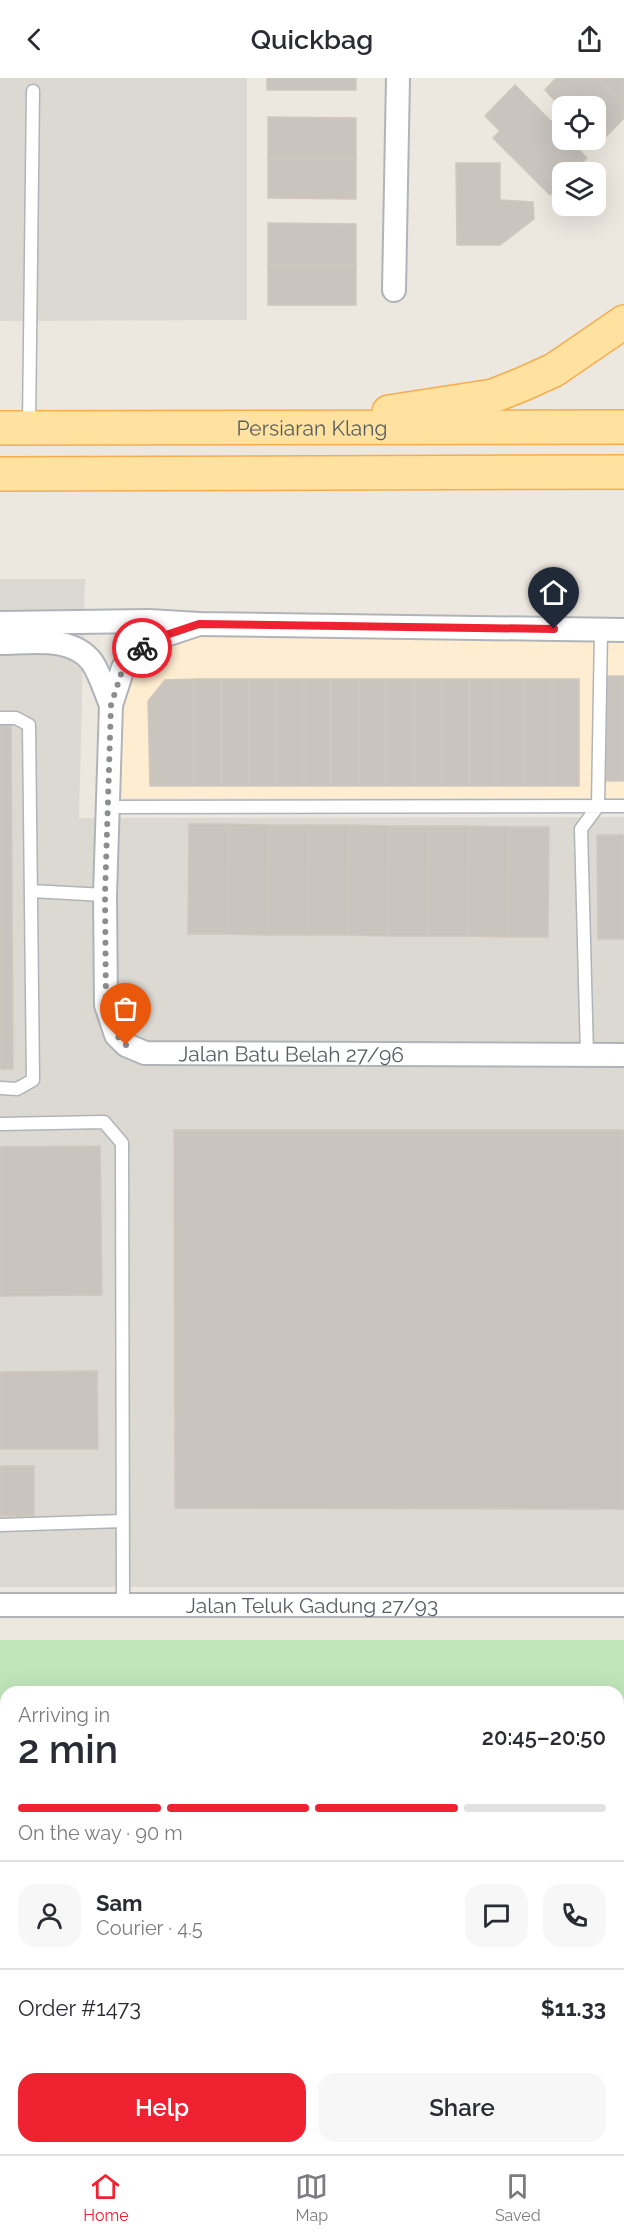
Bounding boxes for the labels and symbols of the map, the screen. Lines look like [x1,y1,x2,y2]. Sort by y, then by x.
street label: Persiaran Klang [236,415,388,440]
pin [528,567,579,629]
courier [112,618,172,678]
pin [100,983,151,1045]
street label: Jalan Batu Belah 27/96 [178,1041,404,1067]
street label: Jalan Teluk Gadung 27/93 [186,1593,438,1618]

